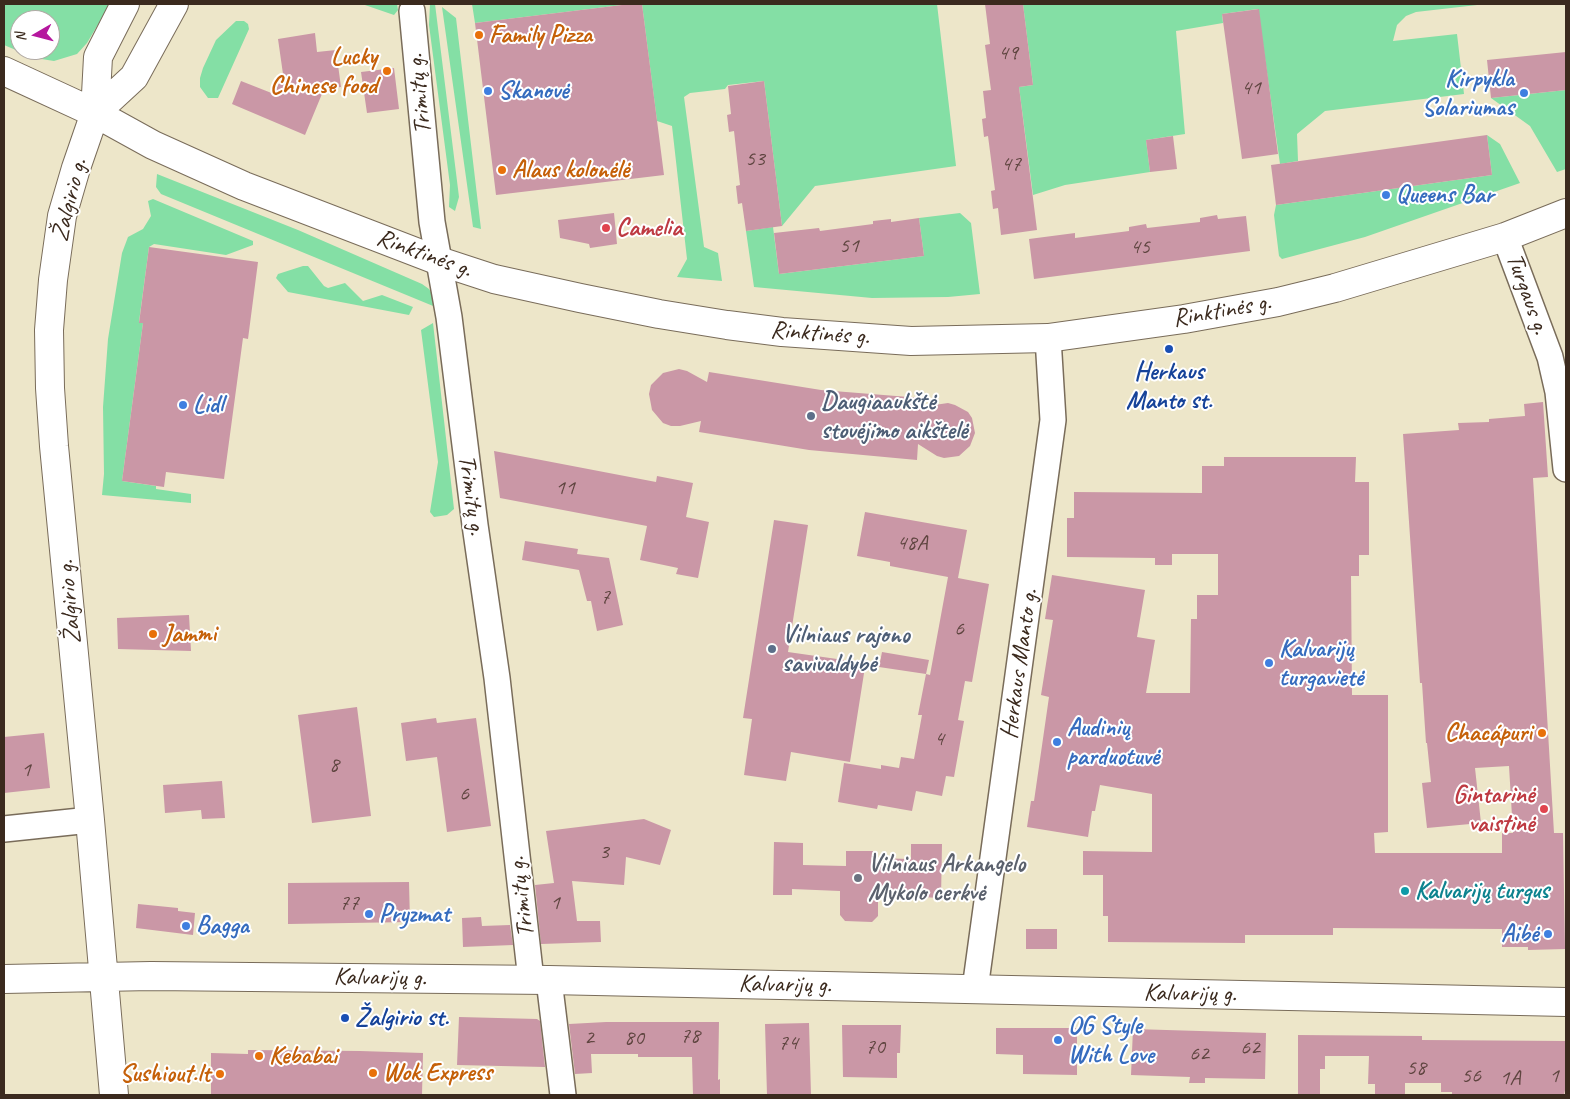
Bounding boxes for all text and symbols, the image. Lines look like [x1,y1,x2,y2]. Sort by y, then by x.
north arrow [10,10,60,60]
place label: Family Pizza [489,20,592,50]
marker: Family Pizza [473,29,485,41]
text: N [12,32,30,43]
house number: 49 [998,40,1018,66]
place label: Lucky Chinese food [270,42,377,101]
street label: Trimitų g. [401,52,439,136]
place label: Kirpykla Solariumas [1422,64,1514,123]
marker: Lucky Chinese food [381,65,393,77]
house number: 41 [1241,75,1261,101]
place label: Skanovė [498,76,568,106]
marker: Skanovė [482,85,494,97]
marker: Kirpykla Solariumas [1518,87,1530,99]
house number: 53 [745,146,765,172]
house number: 47 [1001,151,1021,177]
place label: Alaus kolonėlė [512,155,629,185]
street label: Žalgirio g. [45,156,95,244]
marker: Alaus kolonėlė [496,164,508,176]
place label: Queens Bar [1396,180,1494,210]
marker: Queens Bar [1380,189,1392,201]
place label: Camelia [616,213,682,243]
marker: Camelia [600,222,612,234]
street label: Rinktinės g. [372,223,476,285]
house number: 51 [839,233,859,259]
house number: 45 [1130,234,1150,260]
street label: Turgaus g. [1499,249,1555,339]
street label: Rinktinės g. [1171,288,1273,334]
street label: Rinktinės g. [769,316,871,352]
marker: Herkaus Manto st. [1163,343,1175,355]
place label: Herkaus Manto st. [1126,357,1212,416]
place label: Daugiaaukštė stovėjimo aikštelė [821,387,967,446]
place label: Lidl [193,390,223,420]
marker: Lidl [177,399,189,411]
marker: Daugiaaukštė stovėjimo aikštelė [805,410,817,422]
street label: Trimitų g. [451,453,491,537]
house number: 11 [555,475,575,501]
house number: 48A [897,530,927,556]
street label: Žalgirio g. [51,559,89,645]
house number: 7 [600,584,610,610]
street label: Herkaus Manto g. [995,587,1045,741]
house number: 6 [954,616,964,642]
place label: Jammi [163,619,216,649]
place label: Vilniaus rajono savivaldybė [782,620,909,679]
marker: Jammi [147,628,159,640]
place label: Kalvarijų turgavietė [1279,634,1363,693]
marker: Vilniaus rajono savivaldybė [766,643,778,655]
marker: Kalvarijų turgavietė [1263,657,1275,669]
place label: Audinių parduotuvė [1067,713,1159,772]
place label: Chacápuri [1445,718,1532,748]
house number: 4 [934,726,944,752]
marker: Chacápuri [1536,727,1548,739]
marker: Audinių parduotuvė [1051,736,1063,748]
house number: 8 [329,752,339,778]
house number: 1 [21,757,31,783]
place label: Gintarinė vaistinė [1453,780,1534,839]
house number: 6 [459,781,469,807]
marker: Gintarinė vaistinė [1538,803,1550,815]
house number: 3 [599,839,609,865]
place label: Vilniaus Arkangelo Mykolo cerkvė [868,849,1025,908]
street label: Trimitų g. [502,855,542,939]
marker: Vilniaus Arkangelo Mykolo cerkvė [852,872,864,884]
place label: Kalvarijų turgus [1415,876,1549,906]
marker: Kalvarijų turgus [1399,885,1411,897]
house number: 77 [339,890,359,916]
house number: 1 [550,890,560,916]
place label: Pryzmat [379,899,450,929]
marker: Pryzmat [363,908,375,920]
place label: Bagga [196,911,249,941]
place label: Aibė [1501,919,1538,949]
marker: Bagga [180,920,192,932]
marker: Aibė [1542,928,1554,940]
street label: Kalvarijų g. [333,962,427,994]
street label: Kalvarijų g. [738,969,832,1001]
street label: Kalvarijų g. [1143,978,1237,1010]
place label: Žalgirio st. [355,1003,449,1033]
place label: OG Style With Love [1068,1011,1154,1070]
marker: Žalgirio st. [339,1012,351,1024]
house number: 78 [680,1023,700,1049]
house number: 2 [584,1025,594,1051]
house number: 80 [624,1025,644,1051]
house number: 74 [778,1030,798,1056]
house number: 70 [865,1034,885,1060]
marker: OG Style With Love [1052,1034,1064,1046]
house number: 62 [1240,1035,1260,1061]
place label: Kebabai [269,1041,337,1071]
house number: 62 [1189,1041,1209,1067]
marker: Kebabai [253,1050,265,1062]
house number: 58 [1406,1055,1426,1081]
place label: Wok Express [383,1058,492,1088]
place label: Sushiout.lt [119,1059,210,1089]
house number: 56 [1461,1063,1481,1089]
house number: 1 [1549,1063,1559,1089]
house number: 1A [1500,1065,1520,1091]
marker: Wok Express [367,1067,379,1079]
marker: Sushiout.lt [214,1068,226,1080]

